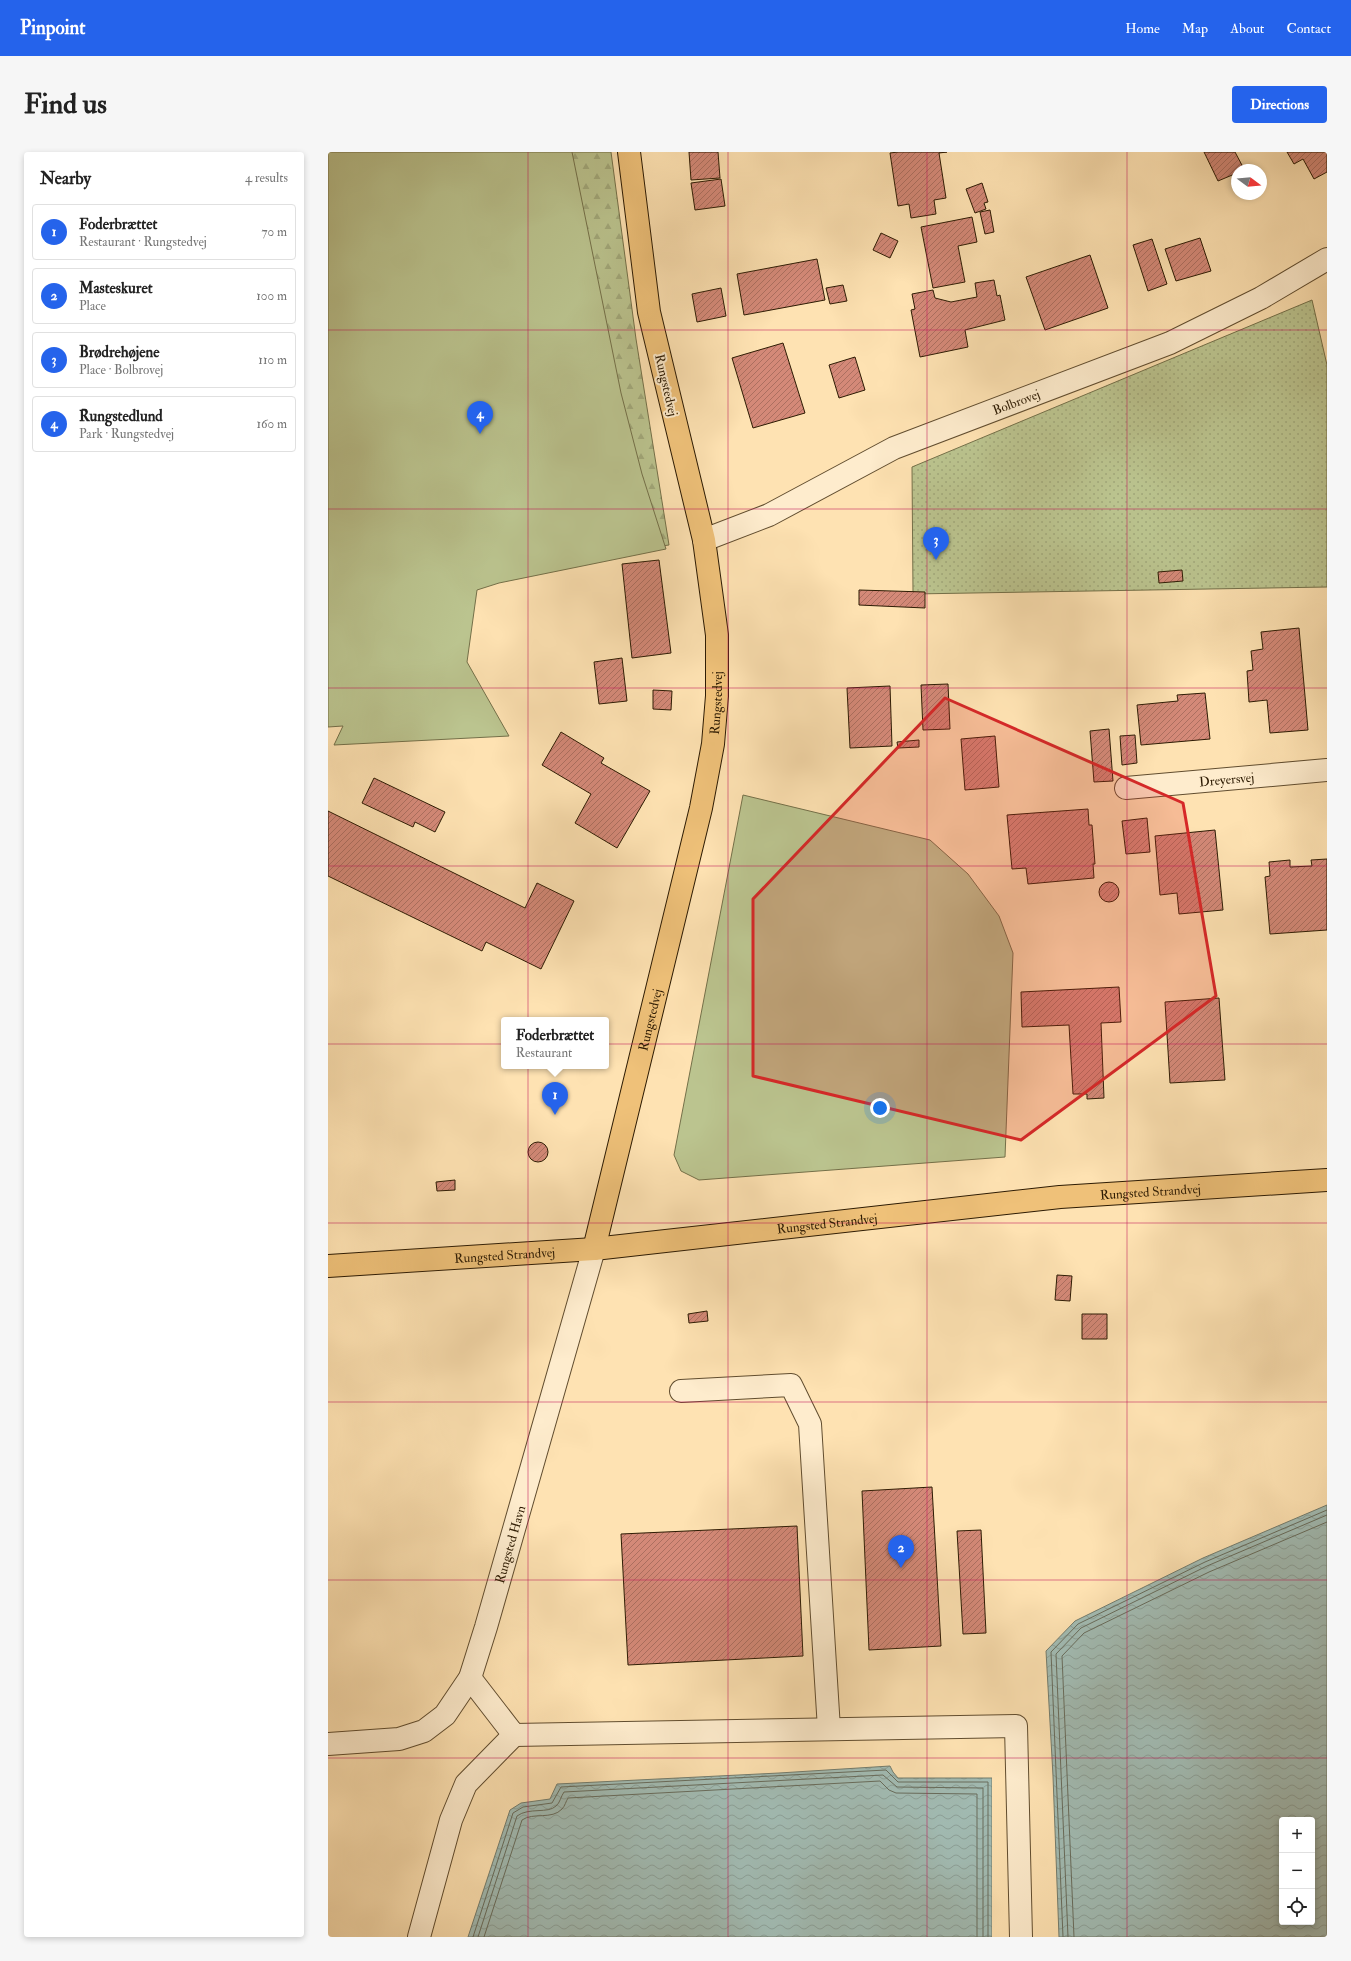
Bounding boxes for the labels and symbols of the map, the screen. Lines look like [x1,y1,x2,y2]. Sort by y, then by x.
north arrow [1231,164,1267,200]
street label: Rungstedvej [651,353,681,418]
street label: Bolbrovej [990,386,1042,419]
pin: 4 [467,401,493,434]
pin: 3 [923,527,949,560]
street label: Rungstedvej [707,671,726,735]
street label: Dreyersvej [1198,770,1255,790]
street label: Rungstedvej [635,987,666,1053]
pin: 1 [542,1082,568,1115]
your location [870,1098,890,1118]
street label: Rungsted Strandvej [1100,1181,1201,1203]
street label: Rungsted Strandvej [776,1210,878,1238]
street label: Rungsted Strandvej [454,1245,556,1267]
street label: Rungsted Havn [492,1503,529,1585]
pin: 2 [888,1535,914,1568]

